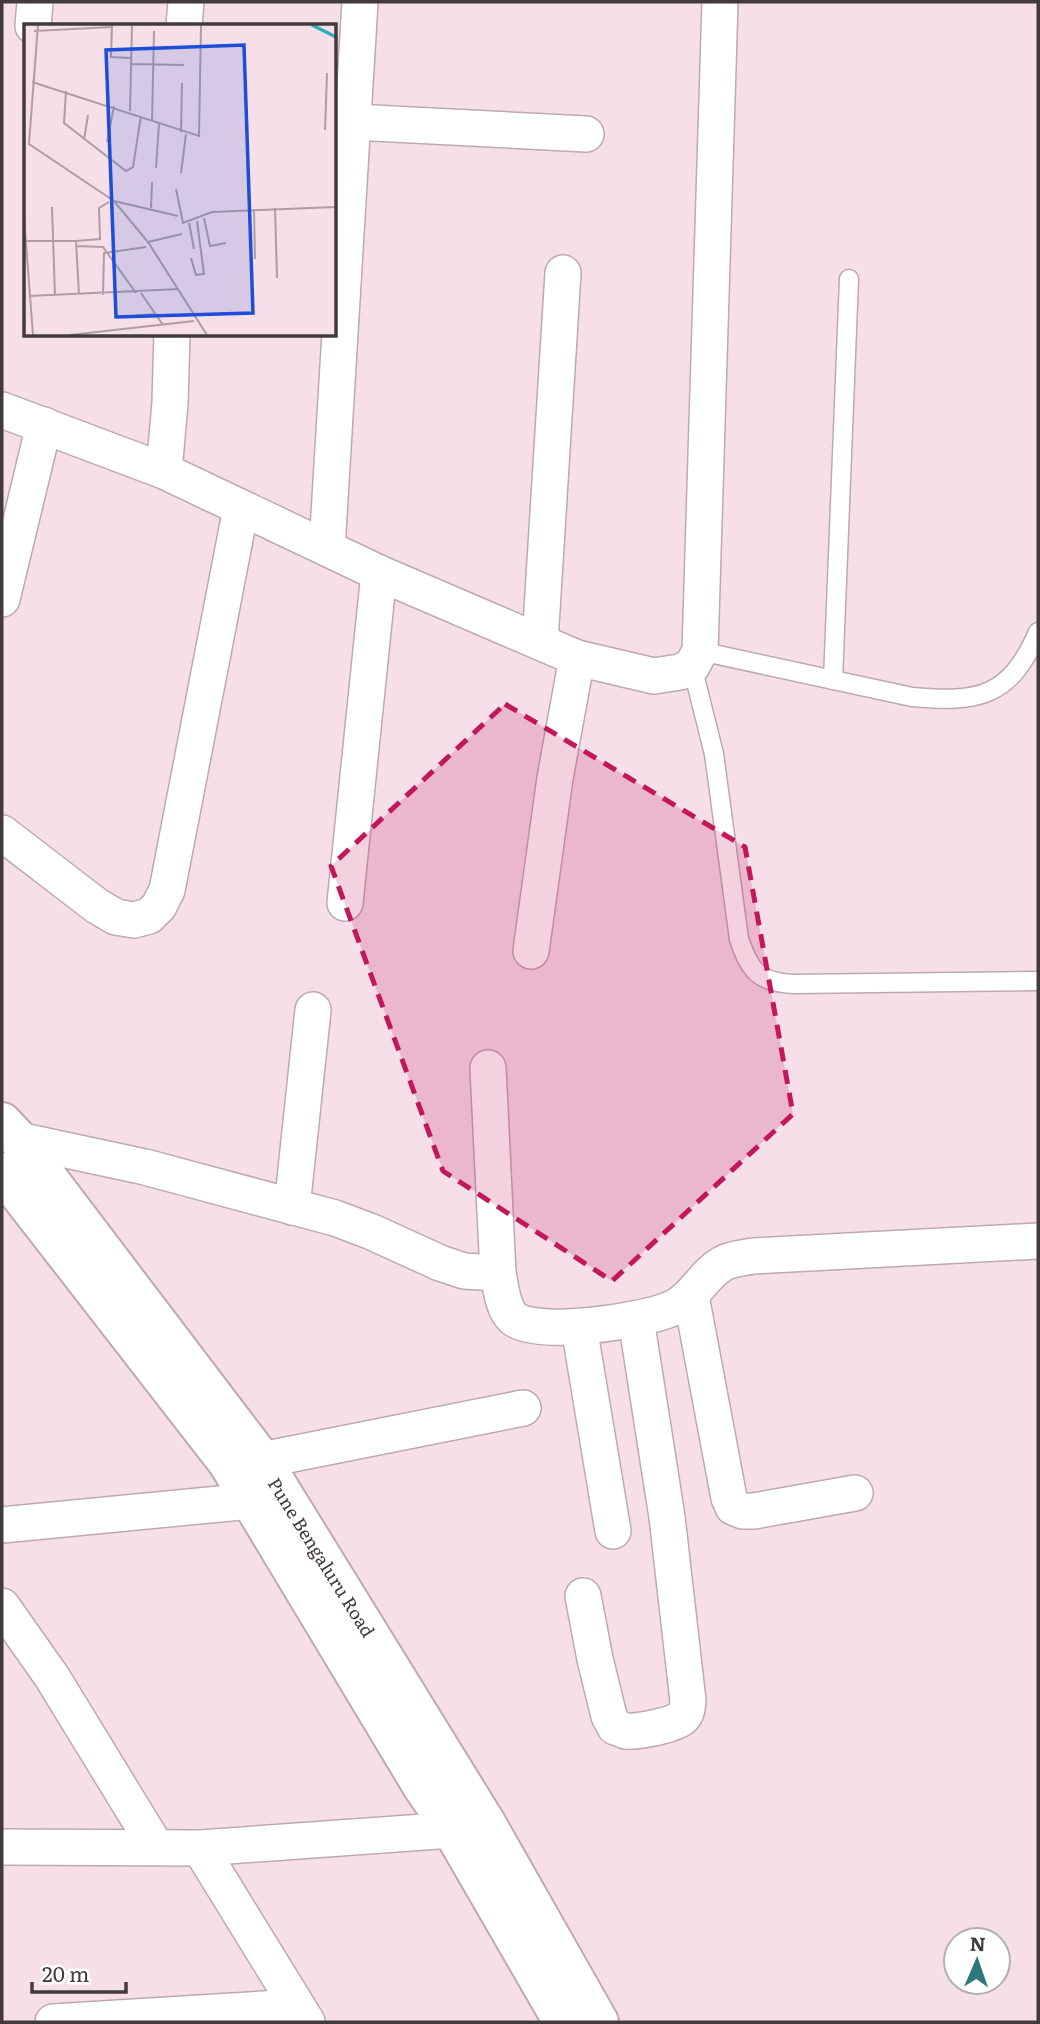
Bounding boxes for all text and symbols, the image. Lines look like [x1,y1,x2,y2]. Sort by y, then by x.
inset map [24,24,336,336]
street label: Pune Bengaluru Road [262,1472,382,1642]
north arrow [942,1926,1012,1996]
text: N [969,1929,986,1957]
scale bar [32,1951,126,1995]
text: 20 m [42,1957,89,1988]

